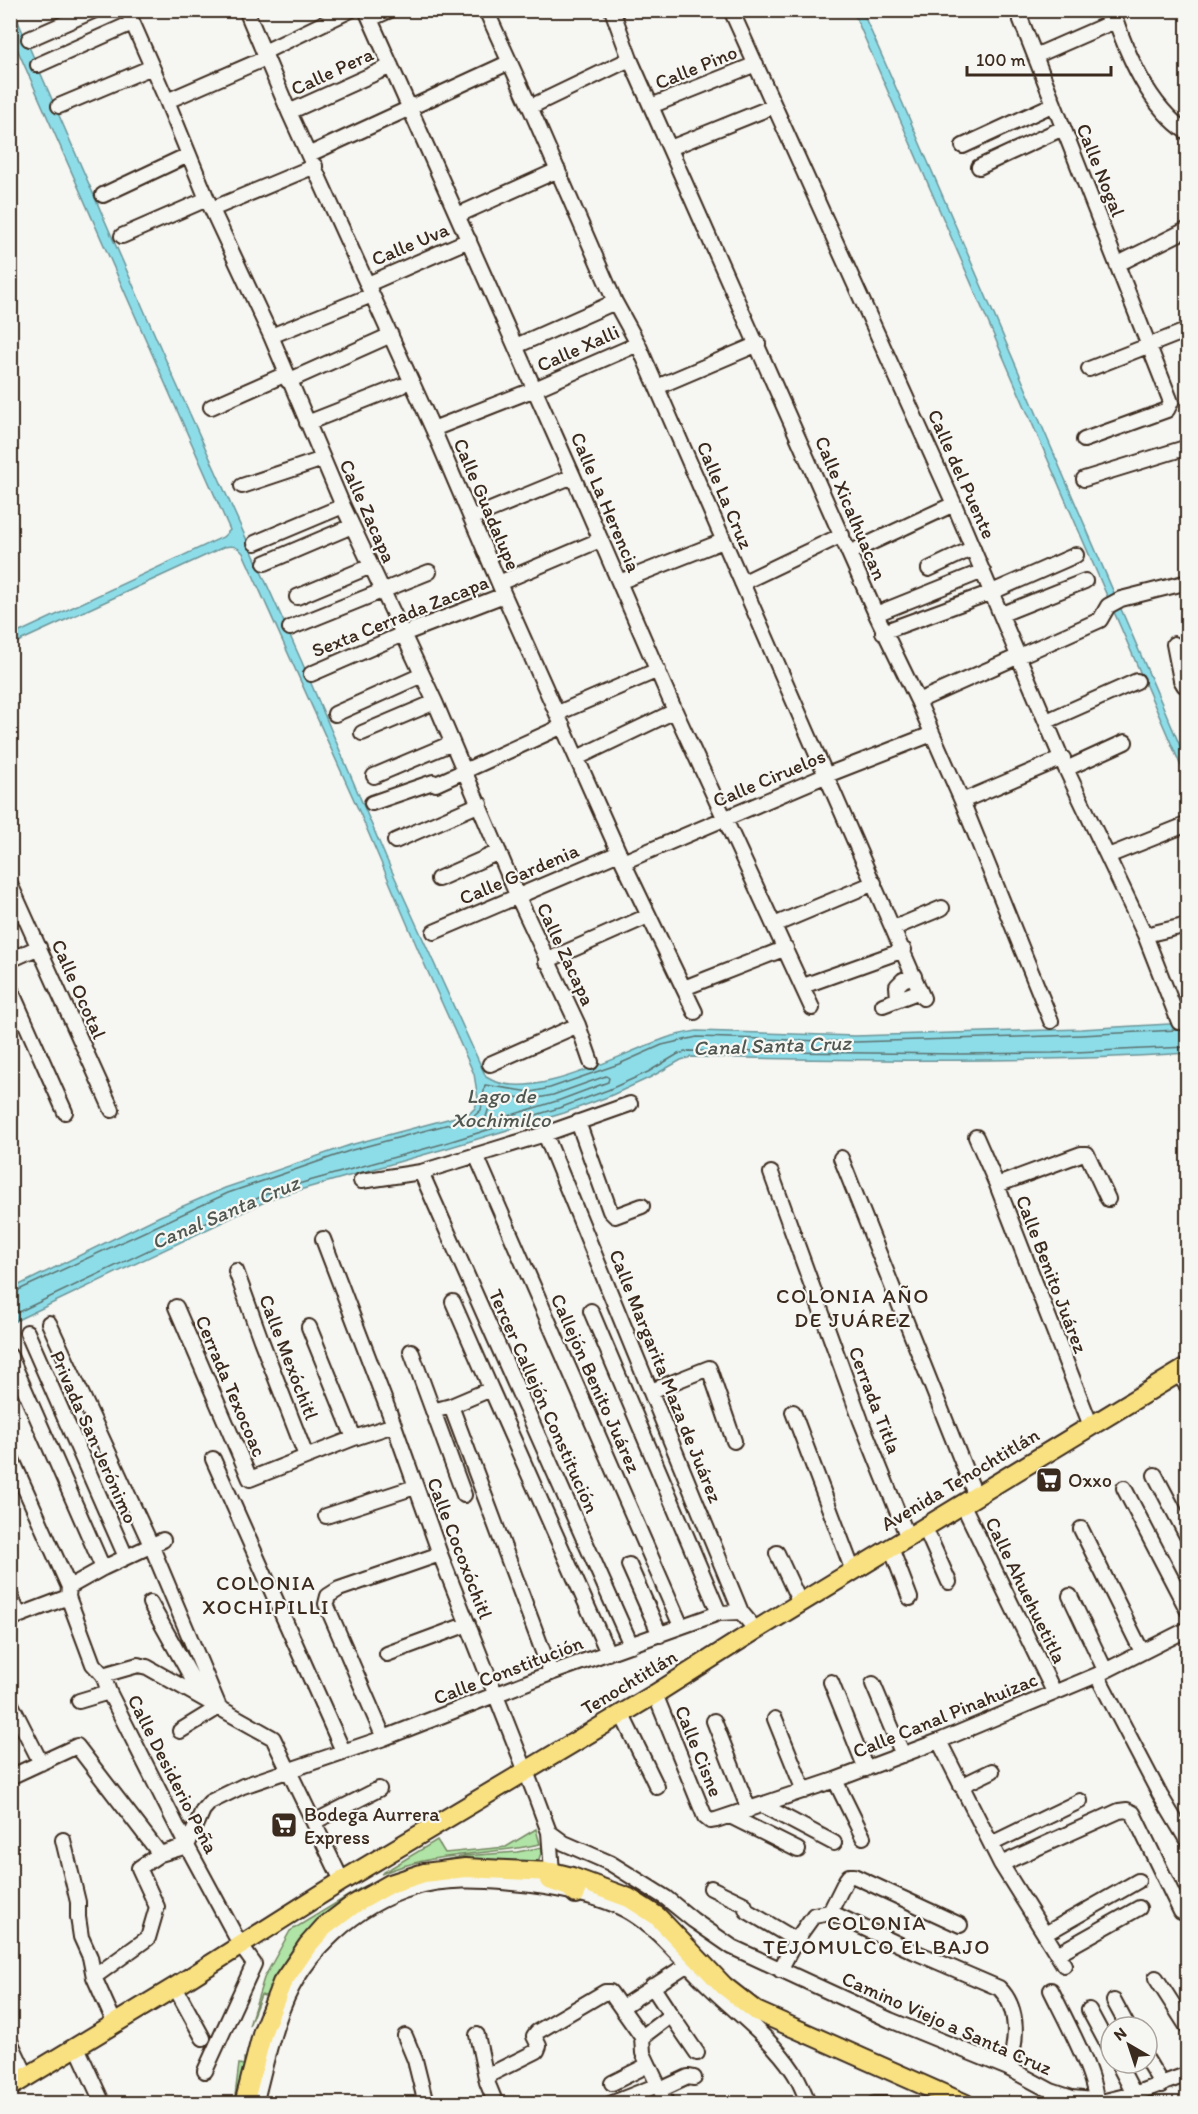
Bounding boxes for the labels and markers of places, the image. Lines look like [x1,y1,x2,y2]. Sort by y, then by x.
supermarket icon: Oxxo [1034,1465,1064,1495]
place label: Oxxo [1068,1468,1112,1492]
place label: Bodega Aurrera Express [304,1802,440,1849]
supermarket icon: Bodega Aurrera Express [269,1810,299,1840]

